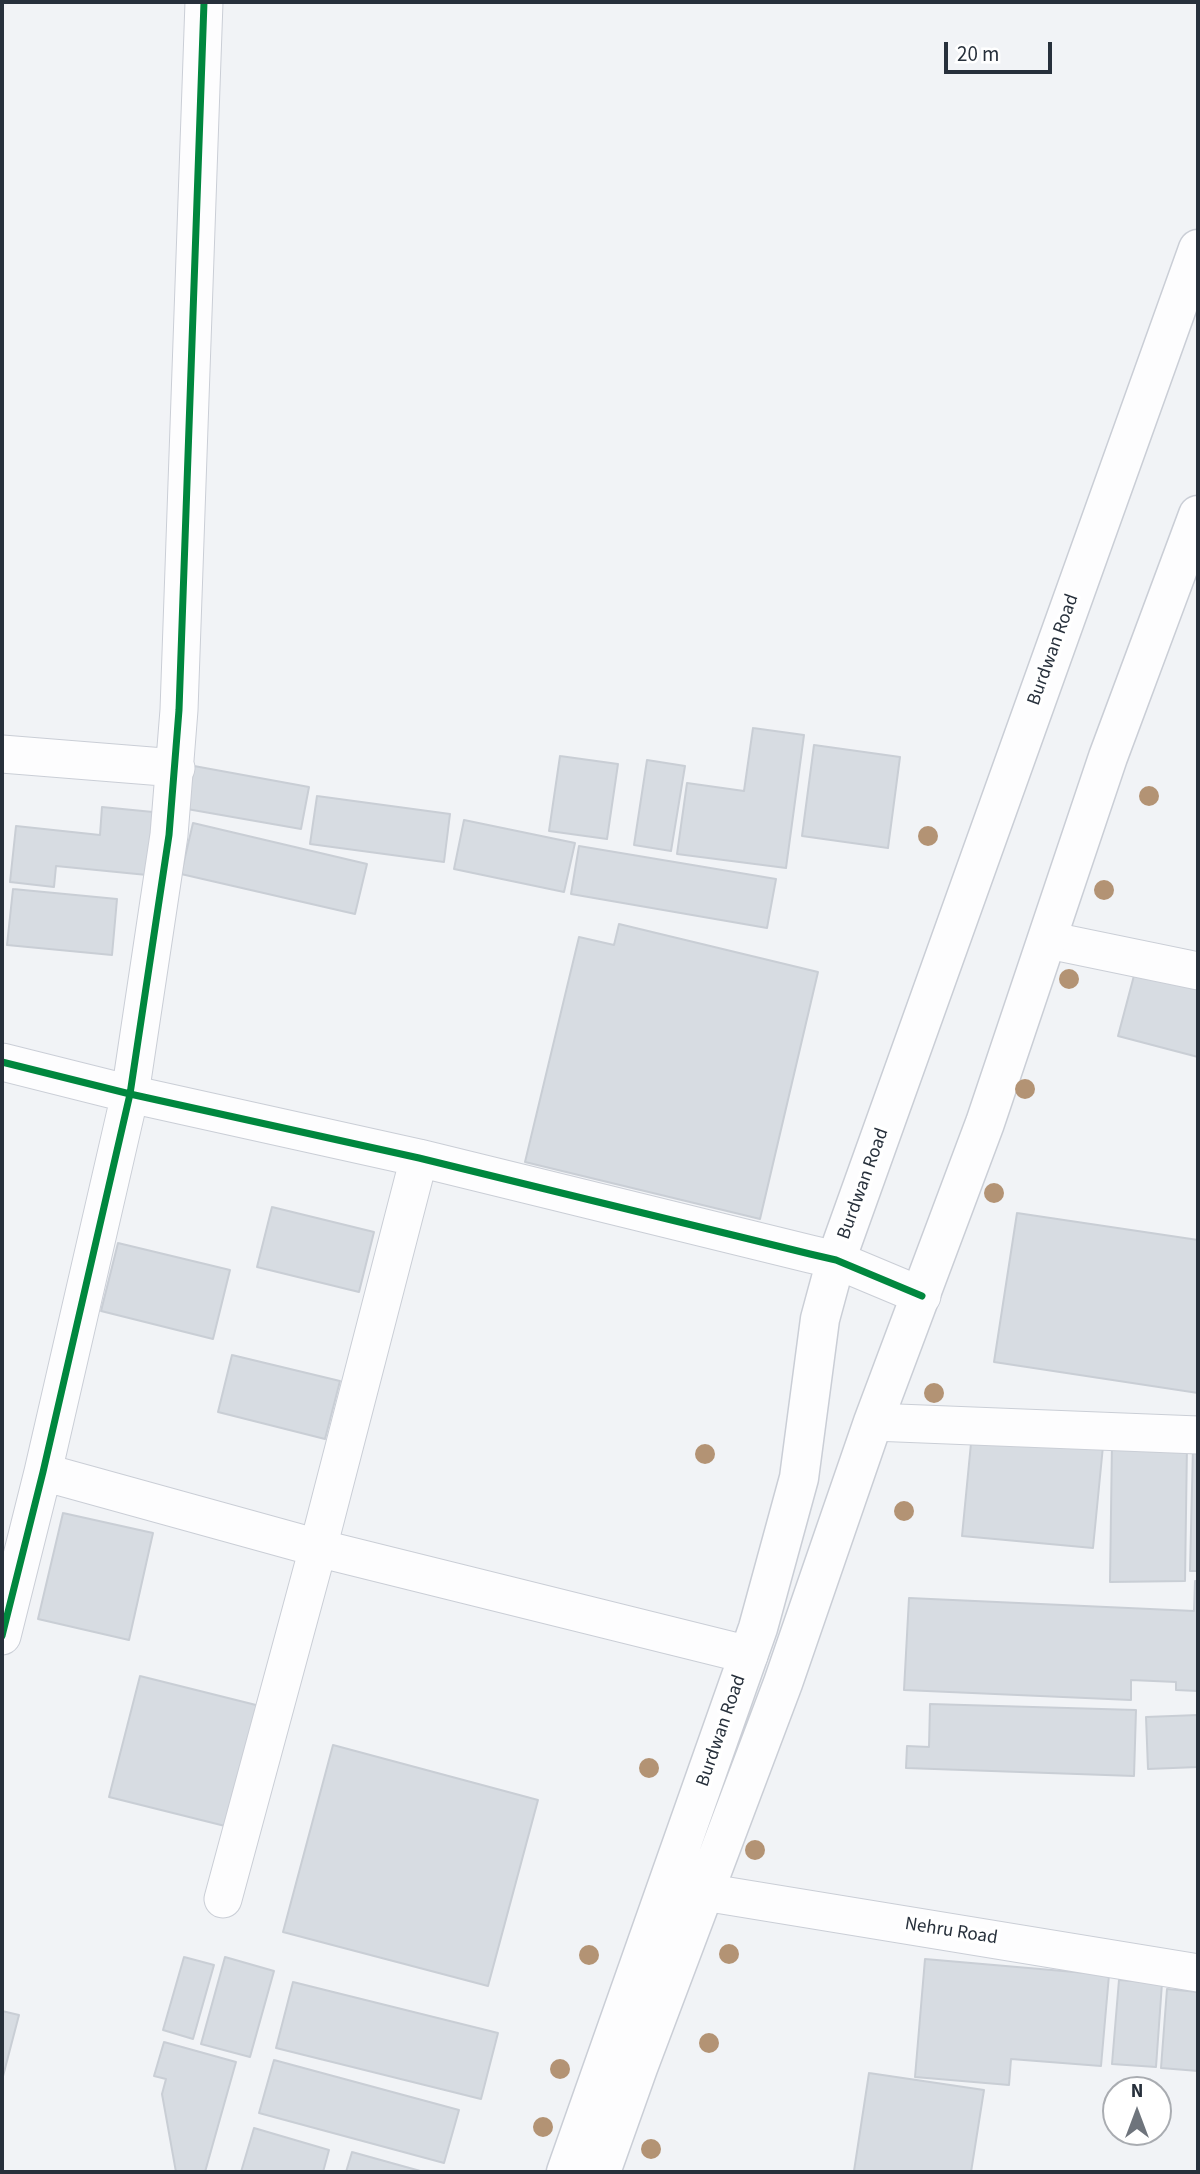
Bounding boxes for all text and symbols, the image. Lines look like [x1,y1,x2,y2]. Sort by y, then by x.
scale bar [948,28,1056,72]
text: 20 m [957,39,999,69]
street label: Burdwan Road [1023,591,1085,709]
street label: Burdwan Road [833,1125,895,1243]
street label: Burdwan Road [692,1672,752,1790]
street label: Nehru Road [903,1913,999,1951]
north arrow [1102,2076,1172,2146]
text: N [1131,2078,1143,2105]

